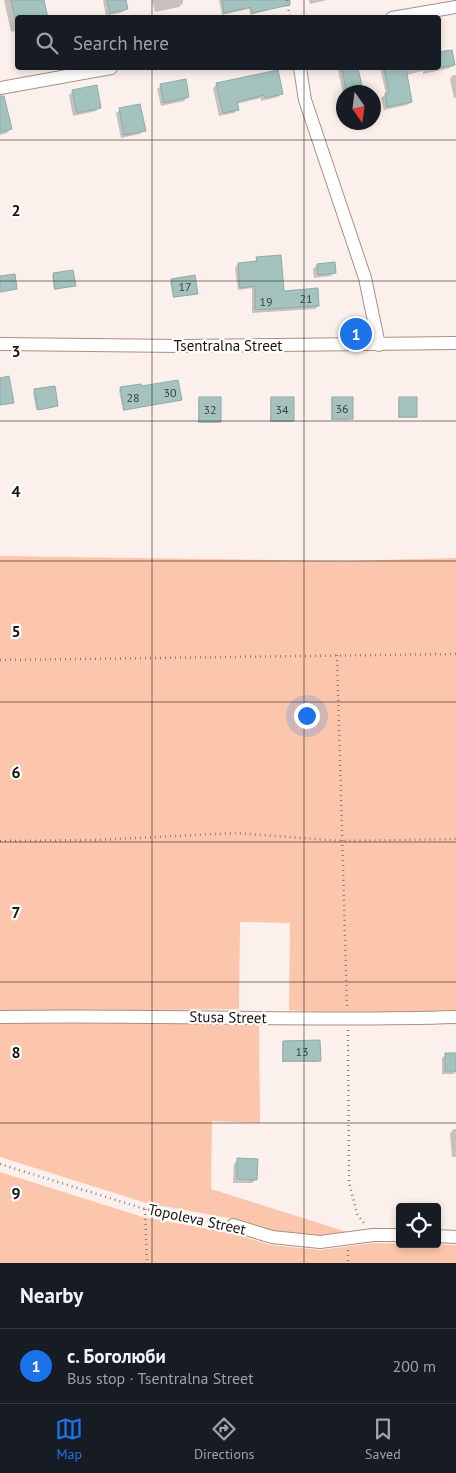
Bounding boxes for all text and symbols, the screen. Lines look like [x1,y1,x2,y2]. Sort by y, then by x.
search box [15,15,441,70]
icon: search [33,29,61,57]
text: Search here [73,31,169,55]
north arrow [336,85,381,130]
text: 2 [11,200,21,220]
house number: 17 [178,279,192,294]
house number: 21 [299,291,313,306]
house number: 19 [259,294,273,309]
pin: 1 [340,315,372,353]
street label: Tsentralna Street [174,336,282,355]
text: 3 [11,341,21,361]
house number: 30 [163,385,177,400]
house number: 28 [126,390,140,405]
house number: 36 [335,401,349,416]
house number: 32 [203,402,217,417]
house number: 34 [275,402,289,417]
text: 4 [11,481,21,501]
text: 5 [11,621,21,641]
your location [294,703,320,729]
text: 6 [11,762,21,782]
text: 7 [11,902,21,922]
street label: Stusa Street [189,1007,267,1027]
text: 8 [11,1042,21,1062]
house number: 13 [295,1044,309,1059]
text: 9 [11,1183,21,1203]
street label: Topoleva Street [146,1199,248,1239]
map controls [396,1203,441,1248]
button: locate [396,1203,441,1248]
text: Nearby [20,1282,83,1309]
text: с. Боголюби [67,1344,166,1368]
text: 1 [31,1356,41,1376]
text: 200 m [393,1356,436,1376]
text: Bus stop · Tsentralna Street [67,1368,254,1388]
tab: Map [55,1415,83,1463]
tab: Directions [194,1415,254,1463]
tab: Saved [365,1415,401,1463]

